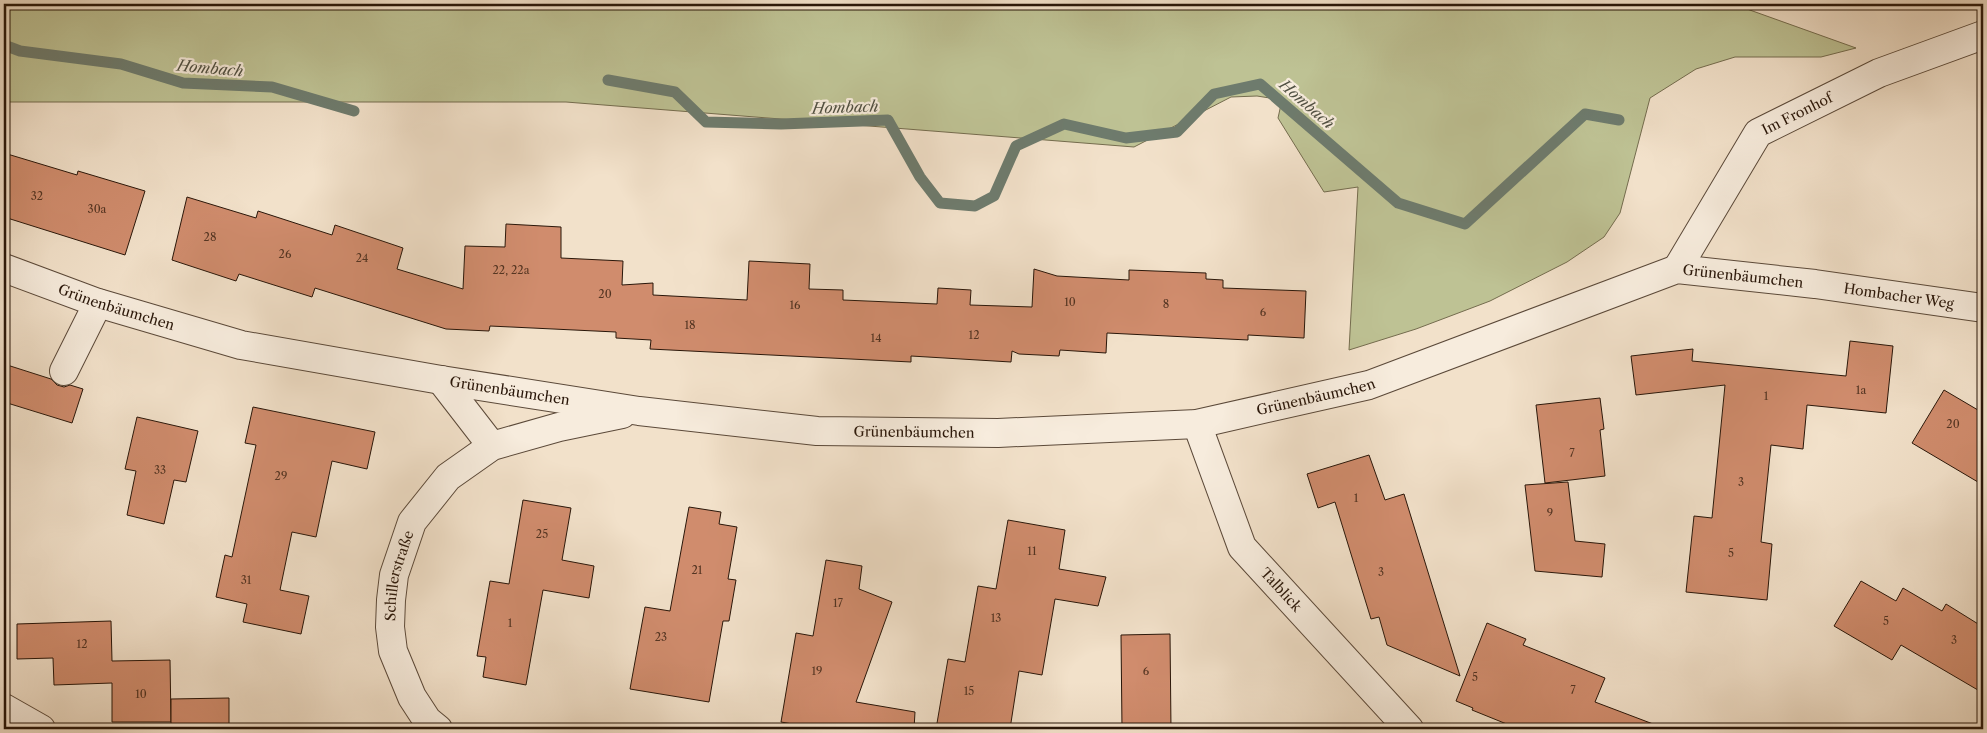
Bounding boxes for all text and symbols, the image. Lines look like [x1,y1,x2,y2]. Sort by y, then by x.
water label: Hombach [175,56,244,80]
water label: Hombach [1275,74,1338,133]
street label: Im Fronhof [1759,88,1837,139]
water label: Hombach [810,96,879,118]
house number: 32 [31,189,43,203]
house number: 30a [88,202,107,216]
house number: 28 [204,230,216,244]
house number: 26 [279,247,292,261]
house number: 24 [356,251,368,265]
street label: Grünenbäumchen [1682,261,1804,292]
house number: 22, 22a [493,263,530,277]
street label: Hombacher Weg [1842,279,1956,313]
street label: Grünenbäumchen [56,280,177,334]
house number: 20 [598,287,612,301]
house number: 10 [1064,295,1076,309]
house number: 8 [1163,297,1169,311]
house number: 16 [789,298,801,312]
house number: 6 [1260,305,1267,319]
house number: 18 [684,318,696,332]
house number: 12 [969,328,979,342]
house number: 14 [871,331,881,345]
street label: Grünenbäumchen [448,373,571,409]
street label: Grünenbäumchen [1255,374,1378,419]
house number: 1a [1856,383,1866,397]
house number: 1 [1764,389,1769,403]
house number: 20 [1946,417,1960,431]
street label: Grünenbäumchen [853,422,975,442]
house number: 7 [1569,446,1575,460]
house number: 33 [154,463,166,477]
house number: 29 [275,469,287,483]
house number: 3 [1738,475,1744,489]
house number: 1 [1354,491,1359,505]
house number: 9 [1547,506,1553,520]
house number: 25 [536,527,548,541]
street label: Schillerstraße [381,528,418,621]
house number: 11 [1027,544,1037,558]
house number: 5 [1728,546,1734,560]
house number: 21 [692,563,703,577]
street label: Talblick [1257,564,1306,616]
house number: 3 [1378,565,1384,579]
house number: 31 [241,573,252,587]
house number: 17 [833,596,844,610]
house number: 13 [991,611,1001,625]
house number: 5 [1883,614,1889,628]
house number: 1 [508,616,513,630]
house number: 23 [655,630,667,644]
house number: 3 [1951,633,1957,647]
house number: 12 [77,637,87,651]
house number: 19 [811,664,823,678]
house number: 6 [1143,664,1150,678]
house number: 5 [1472,670,1478,684]
house number: 7 [1570,683,1576,697]
house number: 15 [964,684,974,698]
house number: 10 [135,687,147,701]

